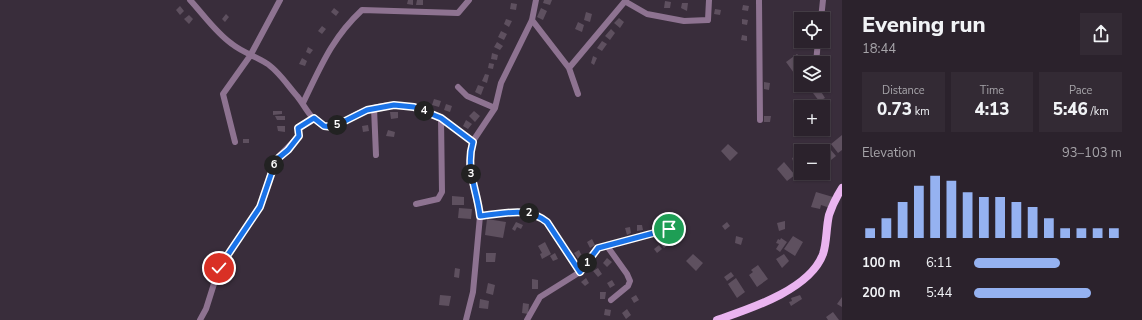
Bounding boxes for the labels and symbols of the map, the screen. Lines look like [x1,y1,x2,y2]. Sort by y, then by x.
pin: 4 [414,101,434,121]
pin: 5 [327,115,347,135]
pin: 6 [264,155,284,175]
pin: 3 [461,164,481,184]
pin: 2 [519,203,539,223]
pin [652,212,686,246]
pin [202,251,236,285]
pin: 1 [577,253,597,273]

